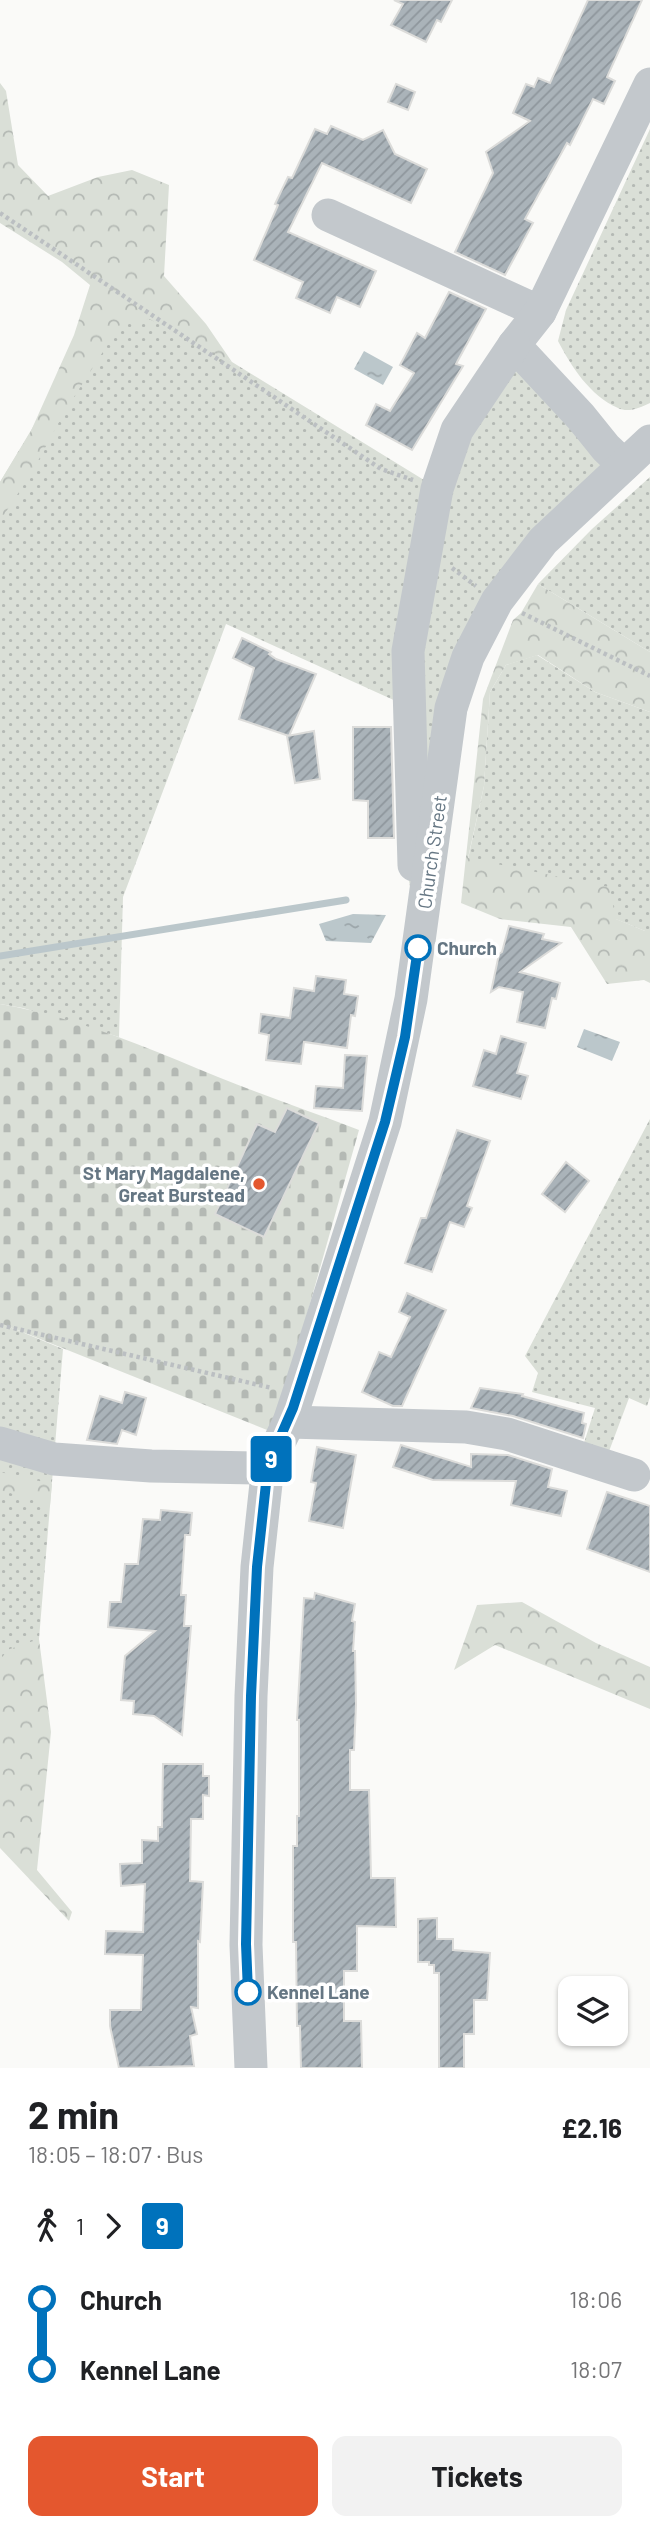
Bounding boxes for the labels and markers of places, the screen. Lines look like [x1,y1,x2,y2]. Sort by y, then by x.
marker: Church [405,935,431,961]
place label: Church [437,936,497,959]
place label: St Mary Magdalene, Great Burstead [83,1161,245,1206]
marker: St Mary Magdalene, Great Burstead [251,1176,267,1192]
marker: Kennel Lane [235,1979,261,2005]
place label: Kennel Lane [267,1980,370,2003]

